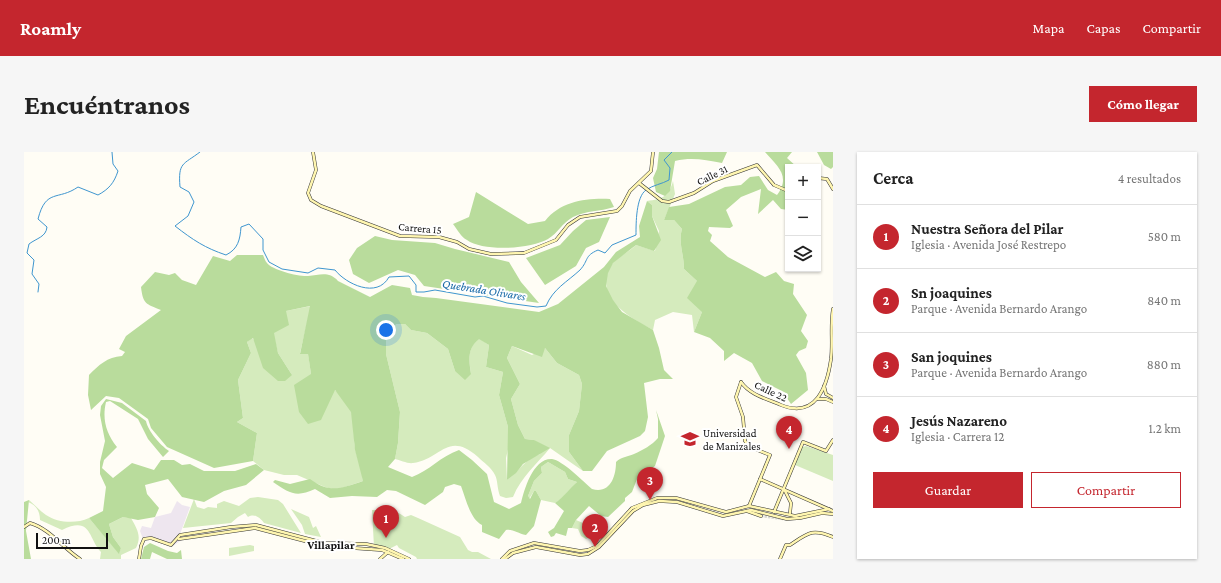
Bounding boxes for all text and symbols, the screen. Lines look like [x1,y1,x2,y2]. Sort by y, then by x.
text: Roamly [20,18,81,39]
text: Mapa [1033,20,1065,36]
text: Capas [1087,20,1121,36]
text: Compartir [1143,20,1201,36]
button: Cómo llegar [1089,86,1197,122]
text: Encuéntranos [24,89,190,120]
street label: Calle 31 [695,162,730,188]
map controls [785,164,821,272]
button: + [785,164,821,200]
text: Cerca [873,169,913,188]
text: 4 resultados [1118,171,1181,186]
button: − [785,200,821,236]
street label: Carrera 15 [398,220,442,236]
text: Nuestra Señora del Pilar [911,221,1064,237]
text: 1 [884,229,888,244]
text: 580 m [1148,229,1181,244]
button: layers [785,236,821,272]
text: Iglesia · Avenida José Restrepo [911,237,1066,252]
water label: Quebrada Olivares [441,277,527,304]
text: Sn joaquines [911,285,992,301]
text: 2 [883,293,889,308]
text: 840 m [1147,293,1181,308]
text: Parque · Avenida Bernardo Arango [911,301,1087,316]
your location [376,320,396,340]
text: San joquines [911,349,992,365]
text: 3 [883,357,889,372]
text: 880 m [1147,357,1181,372]
text: Parque · Avenida Bernardo Arango [911,365,1087,380]
street label: Calle 22 [753,378,789,404]
text: Jesús Nazareno [911,413,1007,429]
pin: 4 [776,416,802,449]
text: 4 [882,421,890,436]
text: 1.2 km [1148,421,1181,436]
place label: Universidad de Manizales [703,427,761,452]
school or university icon: Universidad de Manizales [680,429,700,449]
text: Iglesia · Carrera 12 [911,429,1005,444]
pin: 3 [637,467,663,500]
button: Guardar [873,472,1023,508]
button: Compartir [1031,472,1181,508]
pin: 1 [373,505,399,538]
pin: 2 [582,514,608,547]
scale bar [36,531,108,550]
text: 200 m [42,534,71,546]
district label: Villapilar [306,538,355,552]

